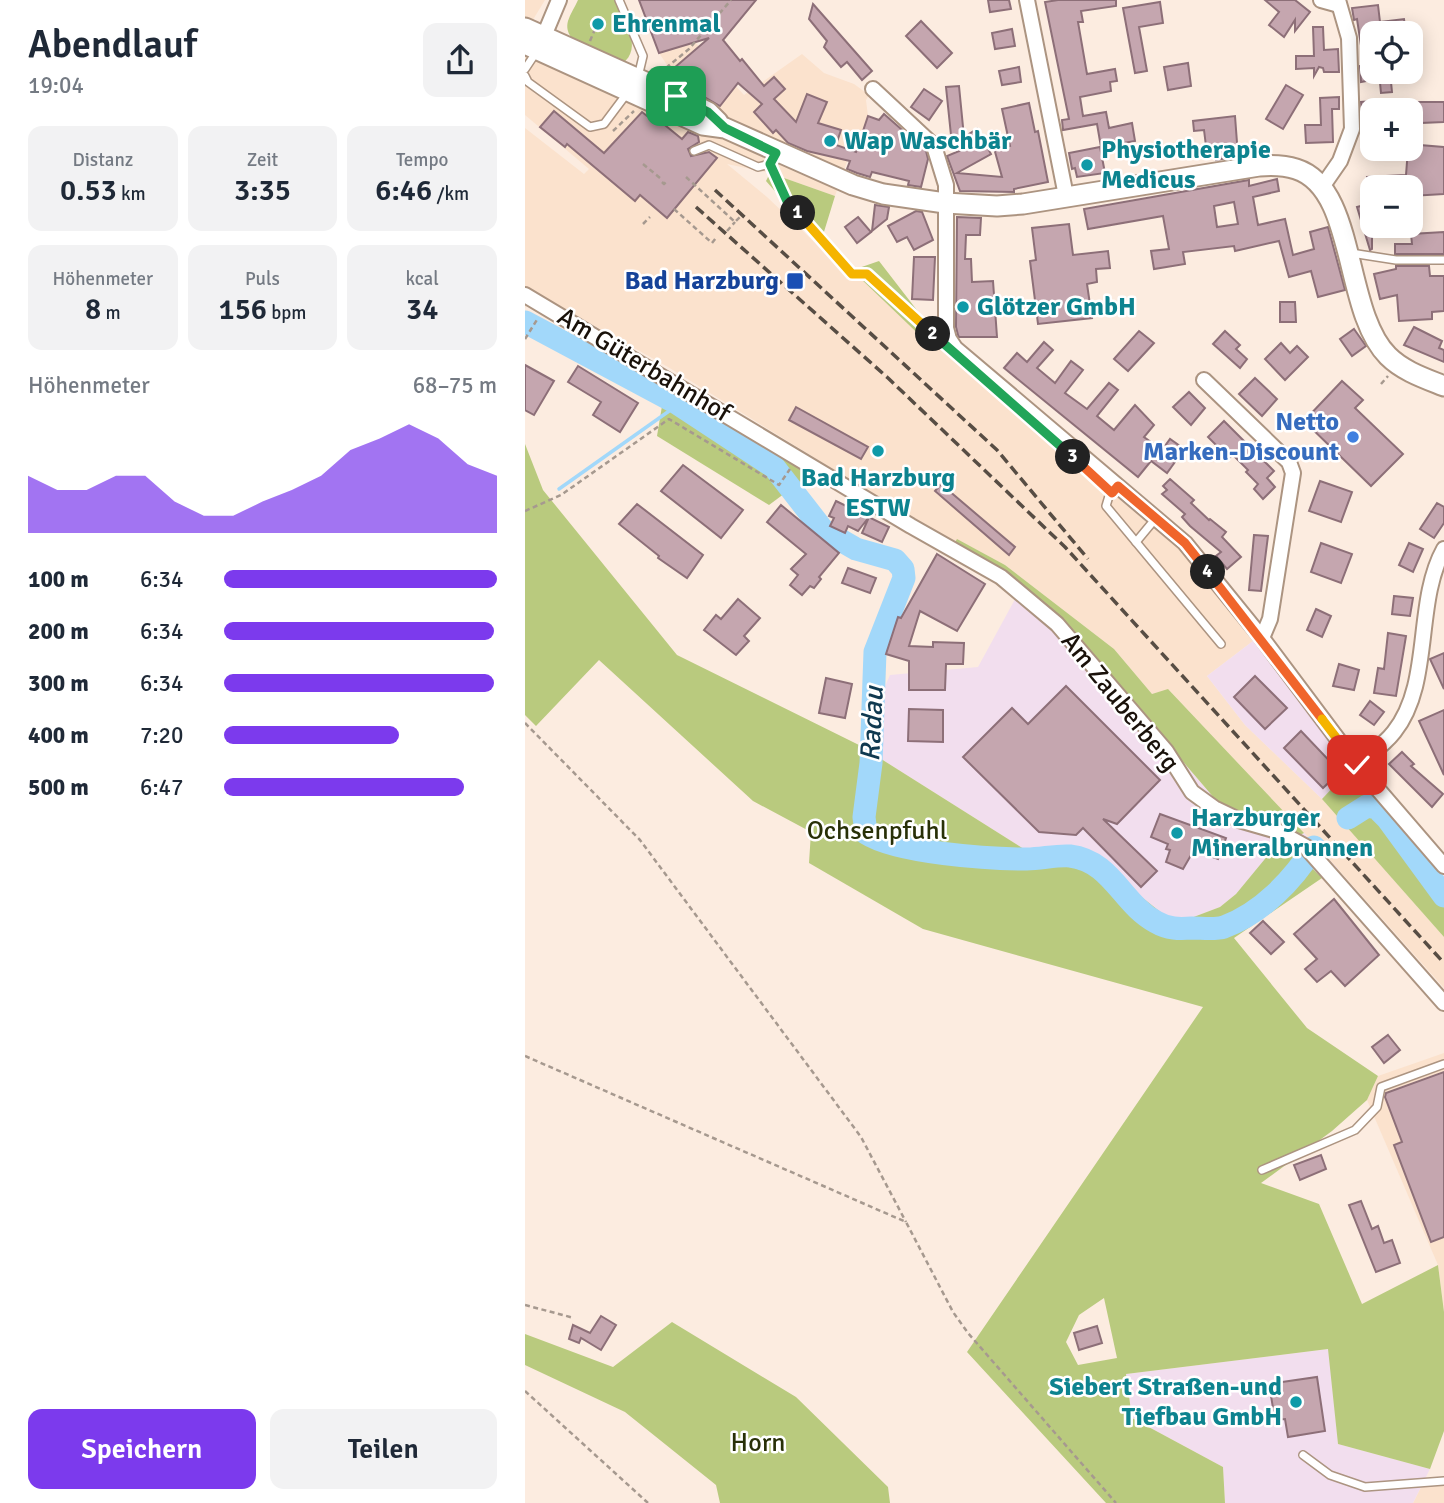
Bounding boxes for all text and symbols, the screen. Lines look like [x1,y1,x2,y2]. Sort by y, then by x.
place label: Ehrenmal [612,8,721,40]
marker: Ehrenmal [590,16,606,32]
text: Abendlauf [28,21,197,68]
map controls [1360,21,1423,238]
button: locate [1360,21,1423,84]
button: share [423,23,497,97]
pin [646,66,706,126]
text: 19:04 [28,71,84,100]
icon: arrive [657,77,695,115]
button: + [1360,98,1423,161]
place label: Wap Waschbär [844,125,1012,157]
marker: Wap Waschbär [822,133,838,149]
place label: Physiotherapie Medicus [1101,134,1271,196]
text: Distanz [72,148,133,172]
text: Zeit [247,148,278,172]
text: Tempo [396,148,448,172]
marker: Physiotherapie Medicus [1079,157,1095,173]
text: 0.53 [60,172,117,209]
text: 3:35 [234,172,291,209]
text: 6:46 [375,172,432,209]
button: − [1360,175,1423,238]
text: km [117,182,146,206]
text: /km [432,182,469,206]
pin: 1 [781,196,815,230]
text: 1 [792,200,803,224]
place label: Bad Harzburg [625,265,779,297]
text: Höhenmeter [53,267,153,291]
text: Puls [245,267,280,291]
text: kcal [406,267,439,291]
marker: Bad Harzburg [785,271,805,291]
text: 8 [85,291,101,328]
text: 156 [218,291,267,328]
text: 34 [406,291,438,328]
place label: Glötzer GmbH [977,291,1136,323]
marker: Glötzer GmbH [955,299,971,315]
text: m [101,301,121,325]
text: bpm [267,301,307,325]
street label: Am Güterbahnhof [552,301,737,430]
pin: 2 [915,316,951,352]
text: 2 [927,321,938,345]
text: Höhenmeter [28,371,150,400]
text: 68–75 m [413,371,497,400]
place label: Netto Marken-Discount [1143,406,1339,468]
marker: Netto Marken-Discount [1345,429,1361,445]
pin: 3 [1055,440,1091,475]
marker: Bad Harzburg ESTW [870,443,886,459]
text: 3 [1067,444,1078,468]
place label: Bad Harzburg ESTW [801,462,955,524]
pin: 4 [1191,554,1225,590]
text: 4 [1202,559,1213,583]
text: 100 m [28,565,89,594]
text: 6:34 [140,565,183,594]
text: 200 m [28,617,89,646]
text: 6:34 [140,617,183,646]
street label: Am Zauberberg [1054,626,1186,778]
text: 300 m [28,669,89,698]
text: 6:34 [140,669,183,698]
water label: Radau [853,684,891,762]
text: 400 m [28,721,89,750]
text: 7:20 [140,721,183,750]
pin [1327,735,1387,795]
icon: check [1338,746,1376,784]
text: 500 m [28,773,89,802]
text: 6:47 [140,773,183,802]
place label: Harzburger Mineralbrunnen [1191,802,1373,864]
park label: Ochsenpfuhl [807,815,947,847]
marker: Harzburger Mineralbrunnen [1169,825,1185,841]
place label: Siebert Straßen-und Tiefbau GmbH [1049,1371,1282,1433]
marker: Siebert Straßen-und Tiefbau GmbH [1288,1394,1304,1410]
button: Speichern [28,1409,256,1489]
button: Teilen [270,1409,497,1489]
park label: Horn [731,1427,785,1459]

